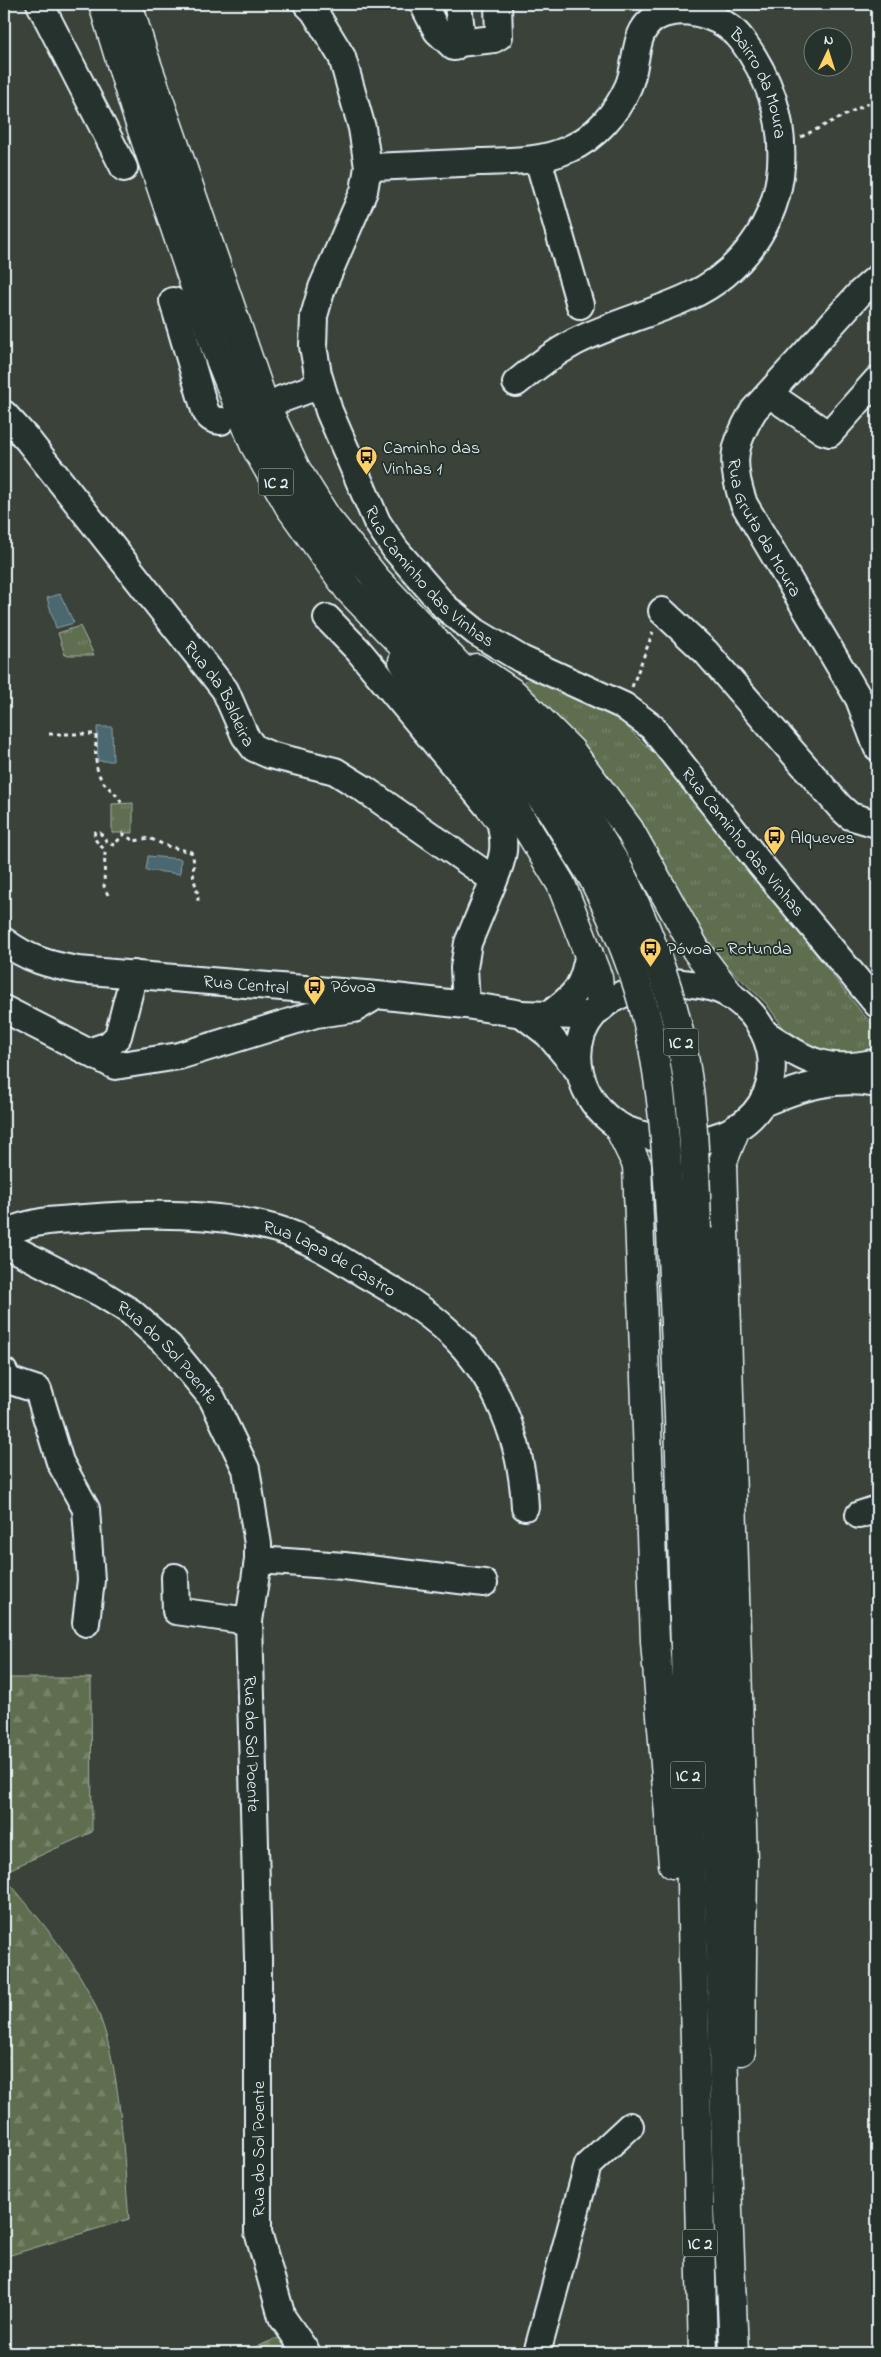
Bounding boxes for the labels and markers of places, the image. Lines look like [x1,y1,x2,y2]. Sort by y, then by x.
place label: Caminho das Vinhas 1 [382,436,480,483]
bus stop icon: Caminho das Vinhas 1 [355,445,379,476]
bus stop icon: Alqueves [762,825,786,856]
place label: Alqueves [790,826,855,852]
bus stop icon: Póvoa - Rotunda [639,936,663,967]
place label: Póvoa - Rotunda [667,937,792,963]
bus stop icon: Póvoa [303,974,327,1005]
place label: Póvoa [331,975,376,1001]

